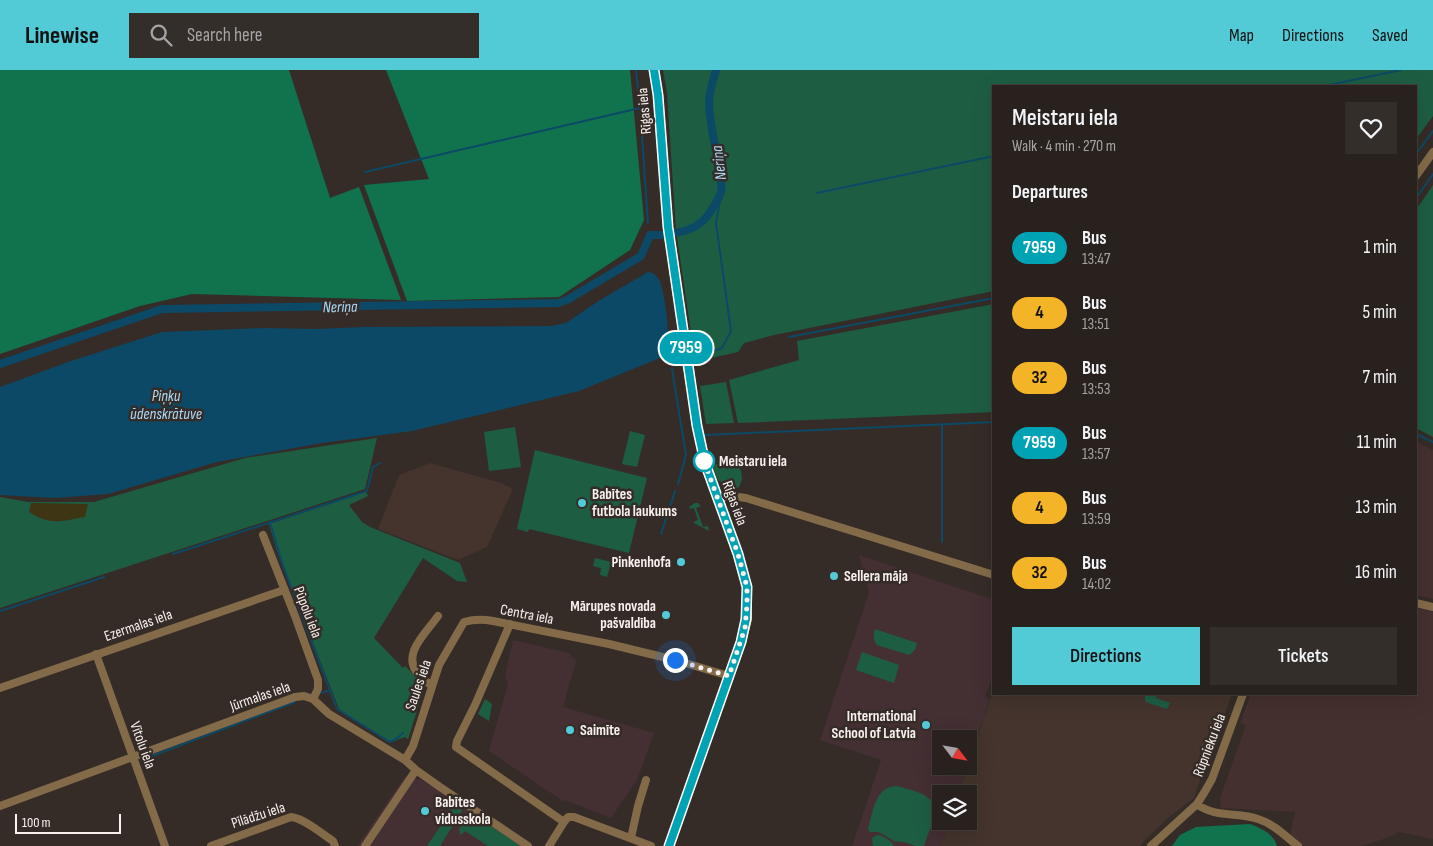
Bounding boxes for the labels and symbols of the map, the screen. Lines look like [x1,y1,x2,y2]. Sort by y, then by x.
street label: Rīgas iela [633,87,656,135]
water label: Neriņa [708,144,731,181]
water label: Neriņa [322,298,358,317]
line badge: 7959 [651,332,721,364]
water label: Piņķu ūdenskrātuve [130,387,202,424]
marker: Meistaru iela [693,450,715,472]
place label: Meistaru iela [719,452,787,471]
street label: Rīgas iela [718,478,751,528]
place label: Babītes futbola laukums [592,485,677,521]
marker: Babītes futbola laukums [576,497,588,509]
place label: Pinkenhofa [612,553,671,572]
marker: Pinkenhofa [675,556,687,568]
place label: Sellera māja [844,567,908,586]
marker: Sellera māja [828,570,840,582]
street label: Pūpolu iela [289,584,326,641]
place label: Mārupes novada pašvaldība [570,597,656,633]
street label: Centra iela [499,600,555,629]
street label: Ezermalas iela [102,605,175,646]
marker: Mārupes novada pašvaldība [660,609,672,621]
your location [663,648,688,673]
street label: Saules iela [401,657,436,713]
street label: Jūrmalas iela [226,677,293,716]
place label: International School of Latvia [832,707,916,743]
street label: Rūpnieku iela [1189,711,1230,780]
street label: Vītolu iela [125,719,160,772]
marker: International School of Latvia [920,719,932,731]
place label: Saimīte [580,721,620,740]
marker: Saimīte [564,724,576,736]
north arrow [932,730,978,775]
place label: Babītes vidusskola [435,793,491,829]
street label: Pīlādžu iela [229,798,288,833]
marker: Babītes vidusskola [419,805,431,817]
scale bar [15,811,121,834]

